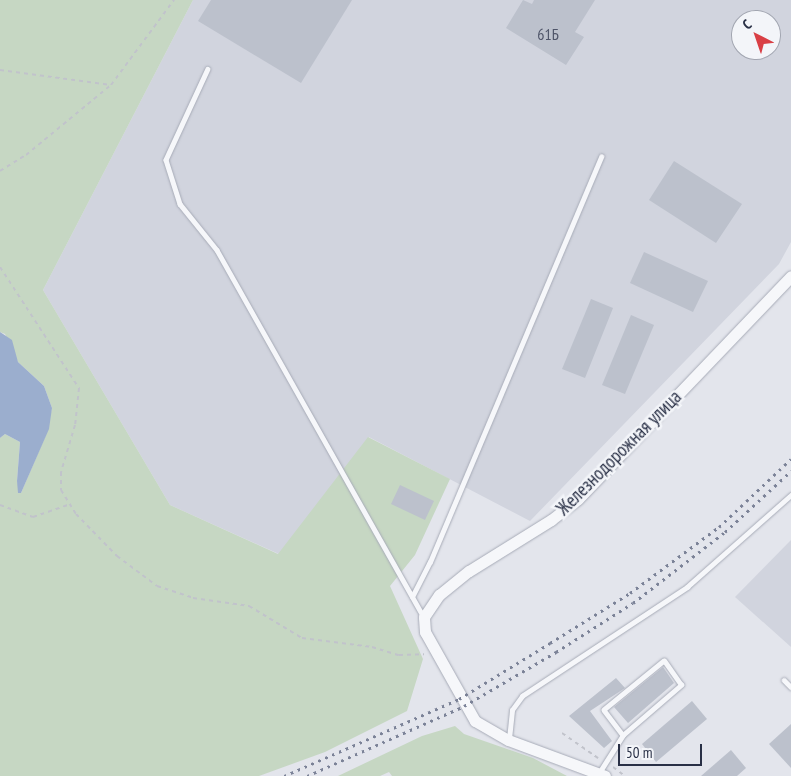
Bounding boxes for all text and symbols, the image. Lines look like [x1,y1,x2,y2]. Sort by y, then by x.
north arrow [731,10,781,60]
text: С [738,16,755,33]
house number: 61Б [537,24,559,44]
street label: Железнодорожная улица [552,386,686,520]
scale bar [621,734,705,766]
text: 50 m [626,743,652,762]

